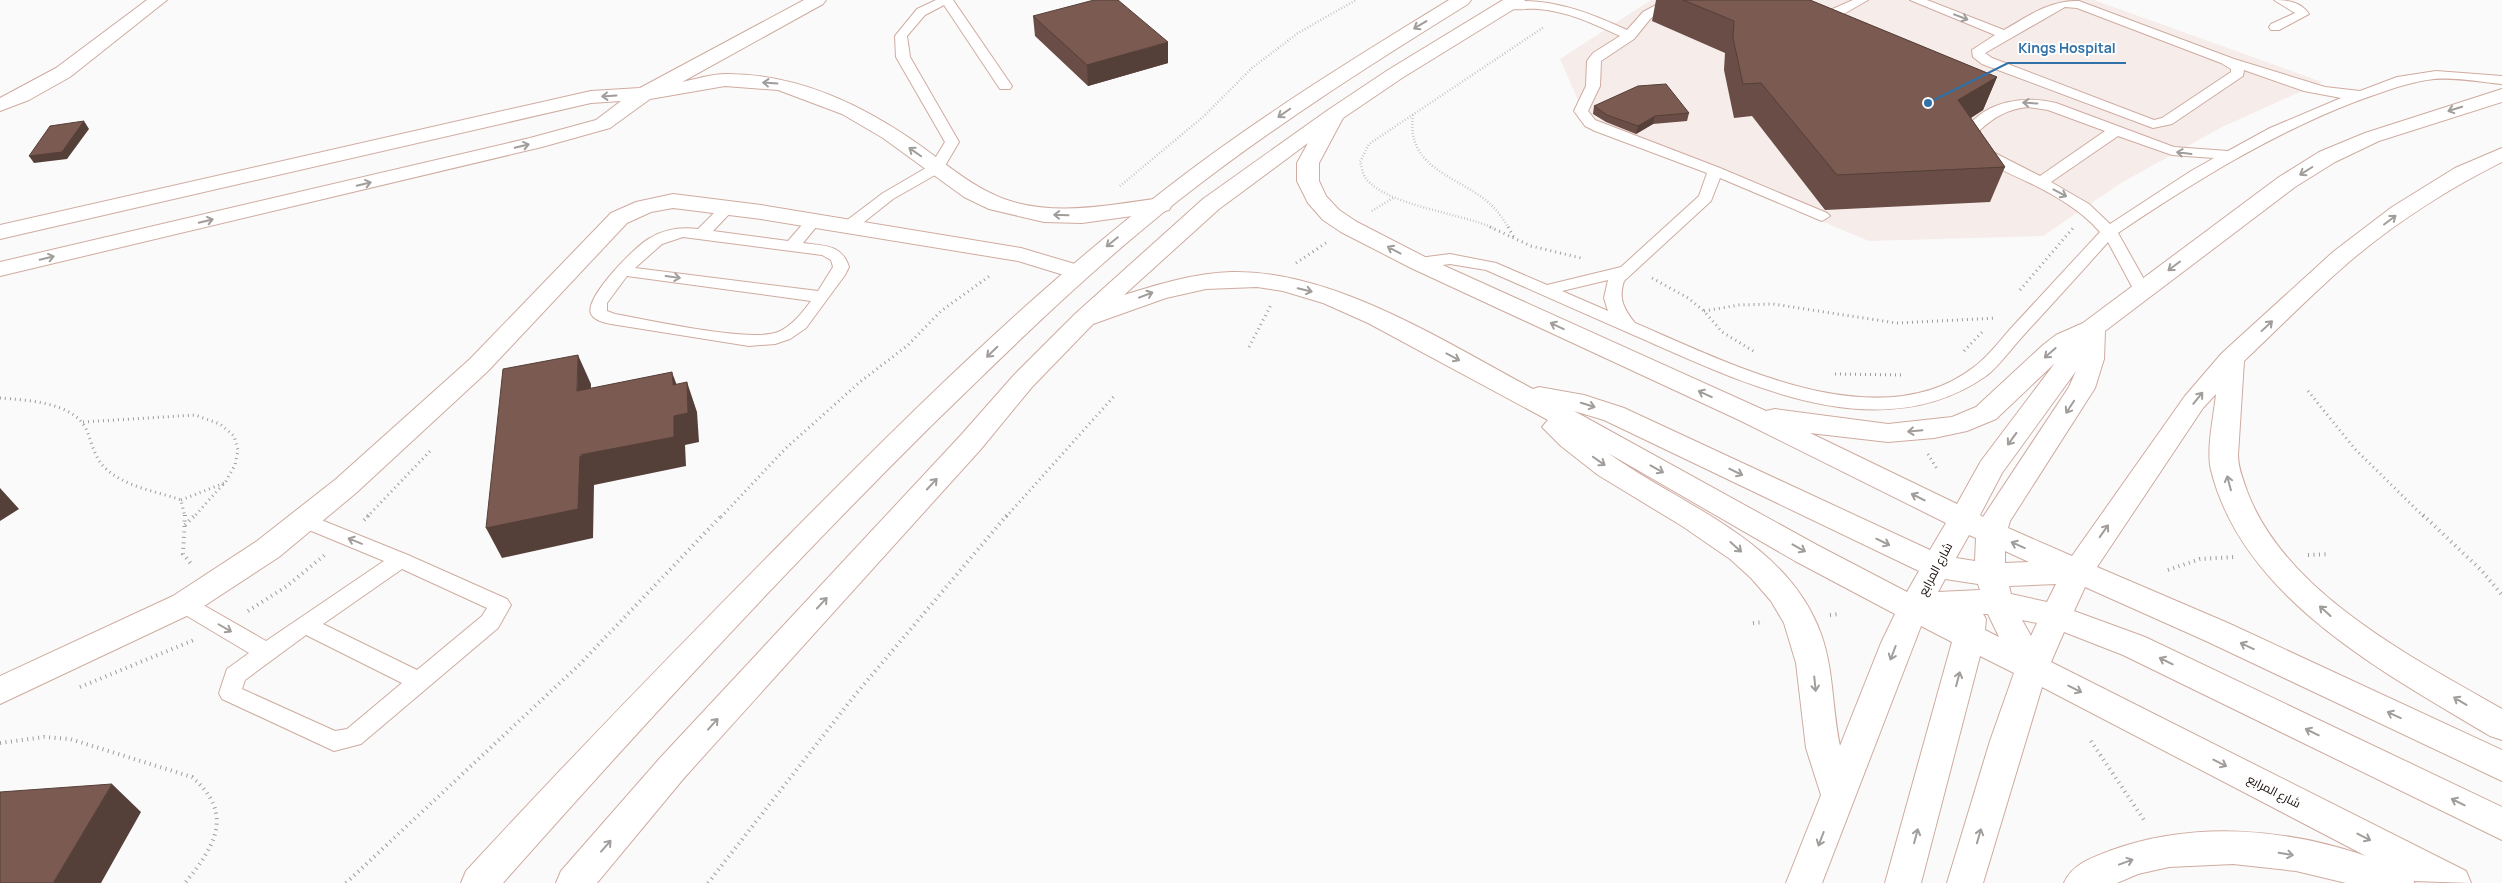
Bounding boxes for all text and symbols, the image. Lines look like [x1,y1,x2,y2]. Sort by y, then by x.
one-way arrow [1953,13,1968,22]
one-way arrow [1413,20,1427,30]
callout: Kings Hospital [2008,34,2126,63]
text: Kings Hospital [2018,38,2116,57]
one-way arrow [762,79,778,88]
one-way arrow [601,91,617,101]
one-way arrow [2023,98,2039,107]
one-way arrow [2448,104,2464,114]
one-way arrow [1277,108,1291,118]
one-way arrow [513,141,529,150]
one-way arrow [908,147,922,157]
one-way arrow [2176,148,2192,158]
one-way arrow [2299,166,2313,176]
one-way arrow [355,179,371,188]
one-way arrow [2052,189,2067,198]
one-way arrow [1053,211,1069,220]
one-way arrow [2383,215,2397,225]
one-way arrow [197,216,213,225]
one-way arrow [1106,237,1119,248]
one-way arrow [1387,245,1402,254]
one-way arrow [39,253,55,262]
one-way arrow [2167,261,2181,271]
one-way arrow [664,273,680,283]
one-way arrow [1297,286,1313,295]
one-way arrow [1138,290,1153,299]
one-way arrow [2261,320,2273,332]
one-way arrow [1550,321,1565,331]
one-way arrow [986,346,998,358]
one-way arrow [2044,347,2057,359]
one-way arrow [1445,352,1460,362]
one-way arrow [1698,389,1713,398]
one-way arrow [2192,392,2203,405]
one-way arrow [2064,399,2074,413]
one-way arrow [1580,401,1596,411]
one-way arrow [1907,427,1923,436]
one-way arrow [2007,432,2017,446]
one-way arrow [1592,456,1606,466]
one-way arrow [1650,465,1664,475]
one-way arrow [1728,467,1743,477]
one-way arrow [2224,475,2233,491]
one-way arrow [926,477,938,490]
one-way arrow [1911,492,1926,501]
one-way arrow [2099,524,2109,538]
one-way arrow [348,536,364,545]
one-way arrow [1875,538,1890,547]
street label: شارع المرابع [1914,539,1956,599]
one-way arrow [2011,540,2026,550]
one-way arrow [1730,541,1743,553]
one-way arrow [1791,544,1806,554]
one-way arrow [816,597,828,610]
one-way arrow [2319,605,2332,616]
one-way arrow [218,623,232,633]
one-way arrow [2240,641,2255,651]
one-way arrow [1888,645,1898,660]
one-way arrow [2158,656,2173,666]
one-way arrow [1953,671,1963,687]
one-way arrow [1810,675,1820,691]
one-way arrow [2067,685,2082,694]
one-way arrow [2454,695,2468,705]
one-way arrow [2387,710,2402,720]
one-way arrow [707,717,719,730]
one-way arrow [2305,727,2320,736]
one-way arrow [2212,758,2227,768]
street label: شارع المرابع [2244,770,2304,812]
one-way arrow [2451,797,2466,807]
one-way arrow [1912,828,1921,844]
one-way arrow [1974,829,1984,845]
one-way arrow [1816,831,1825,846]
one-way arrow [2356,833,2371,842]
one-way arrow [600,840,611,853]
one-way arrow [2277,849,2293,859]
one-way arrow [2117,857,2133,866]

